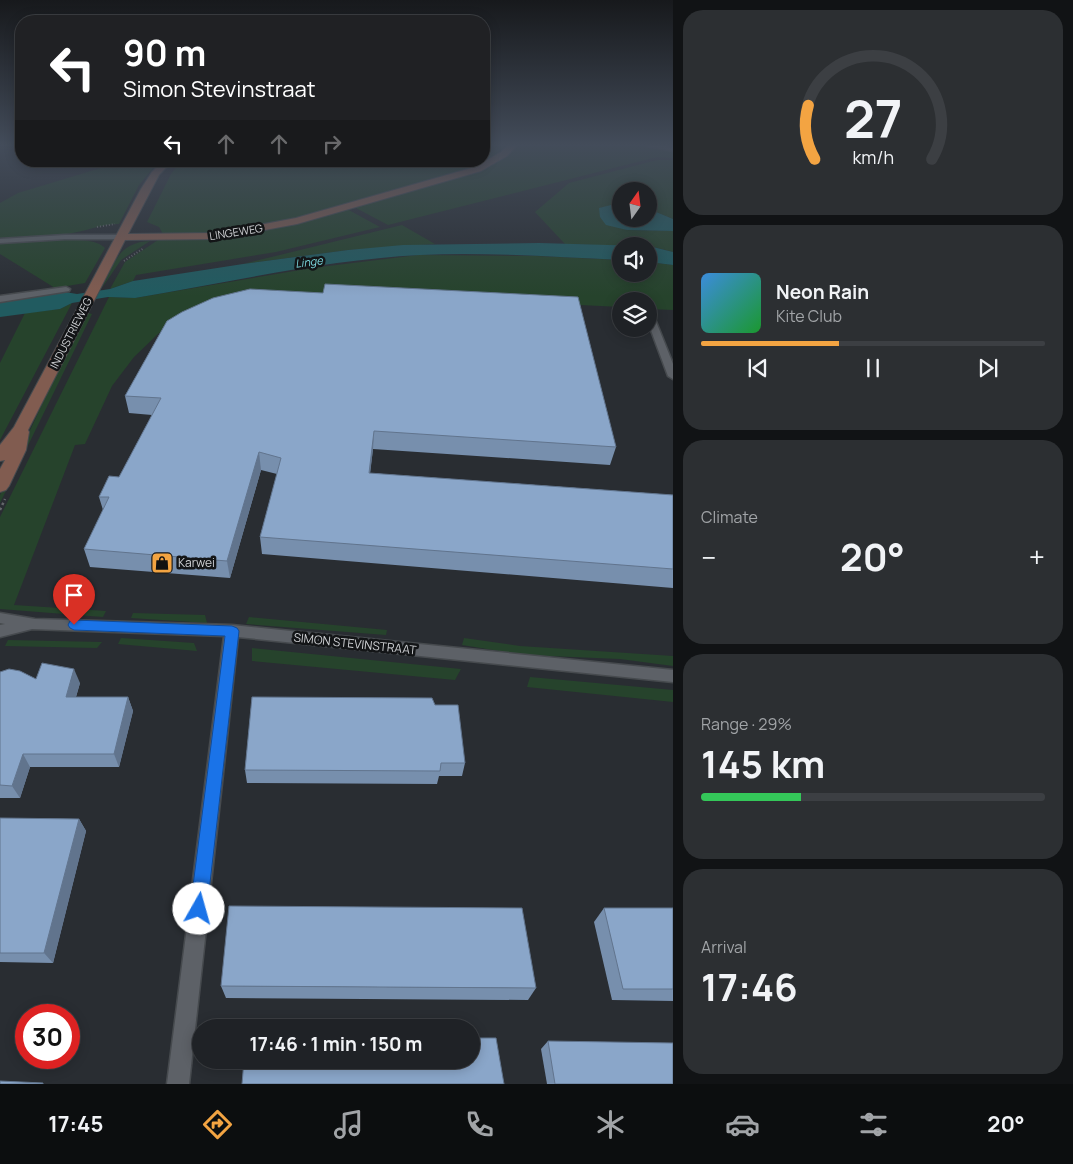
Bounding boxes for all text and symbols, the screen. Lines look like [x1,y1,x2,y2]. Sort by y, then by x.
text: 90 m [123,29,206,77]
icon: left [40,35,105,100]
text: Simon Stevinstraat [123,74,316,104]
text: 27 [844,83,902,154]
icon: left [159,130,187,158]
icon: ahead [212,130,240,158]
icon: ahead [265,130,293,158]
icon: right [318,130,346,158]
text: km/h [852,145,894,169]
north arrow [612,182,658,228]
map controls [612,182,657,337]
street label: LINGEWEG [208,220,264,243]
button: sound [612,237,657,282]
water label: Linge [294,252,324,271]
text: Neon Rain [776,279,869,305]
button: layers [612,292,657,337]
street label: INDUSTRIEWEG [46,294,95,371]
text: Kite Club [776,305,842,327]
icon: previous [744,354,772,382]
icon: pause [859,354,887,382]
icon: next [974,354,1002,382]
text: Climate [701,506,758,528]
text: 20° [840,530,905,582]
text: − [701,538,716,576]
text: + [1029,538,1045,576]
shop icon: Karwei [150,551,174,575]
place label: Karwei [178,554,215,571]
pin [53,574,95,625]
icon: arrive [60,581,88,609]
street label: SIMON STEVINSTRAAT [293,629,418,658]
text: Range · 29% [701,713,792,735]
text: 145 km [701,737,825,789]
position arrow [172,882,224,934]
text: Arrival [701,936,747,958]
text: 17:46 [701,960,798,1012]
speed limit sign: 30 [15,1004,80,1069]
text: 17:46 · 1 min · 150 m [250,1031,422,1057]
icon: directions [200,1107,235,1142]
icon: music [331,1107,366,1142]
icon: phone [462,1107,497,1142]
icon: climate [593,1107,628,1142]
icon: car [725,1107,760,1142]
icon: filters [856,1107,891,1142]
text: 17:45 [48,1109,103,1139]
text: 20° [987,1109,1025,1139]

